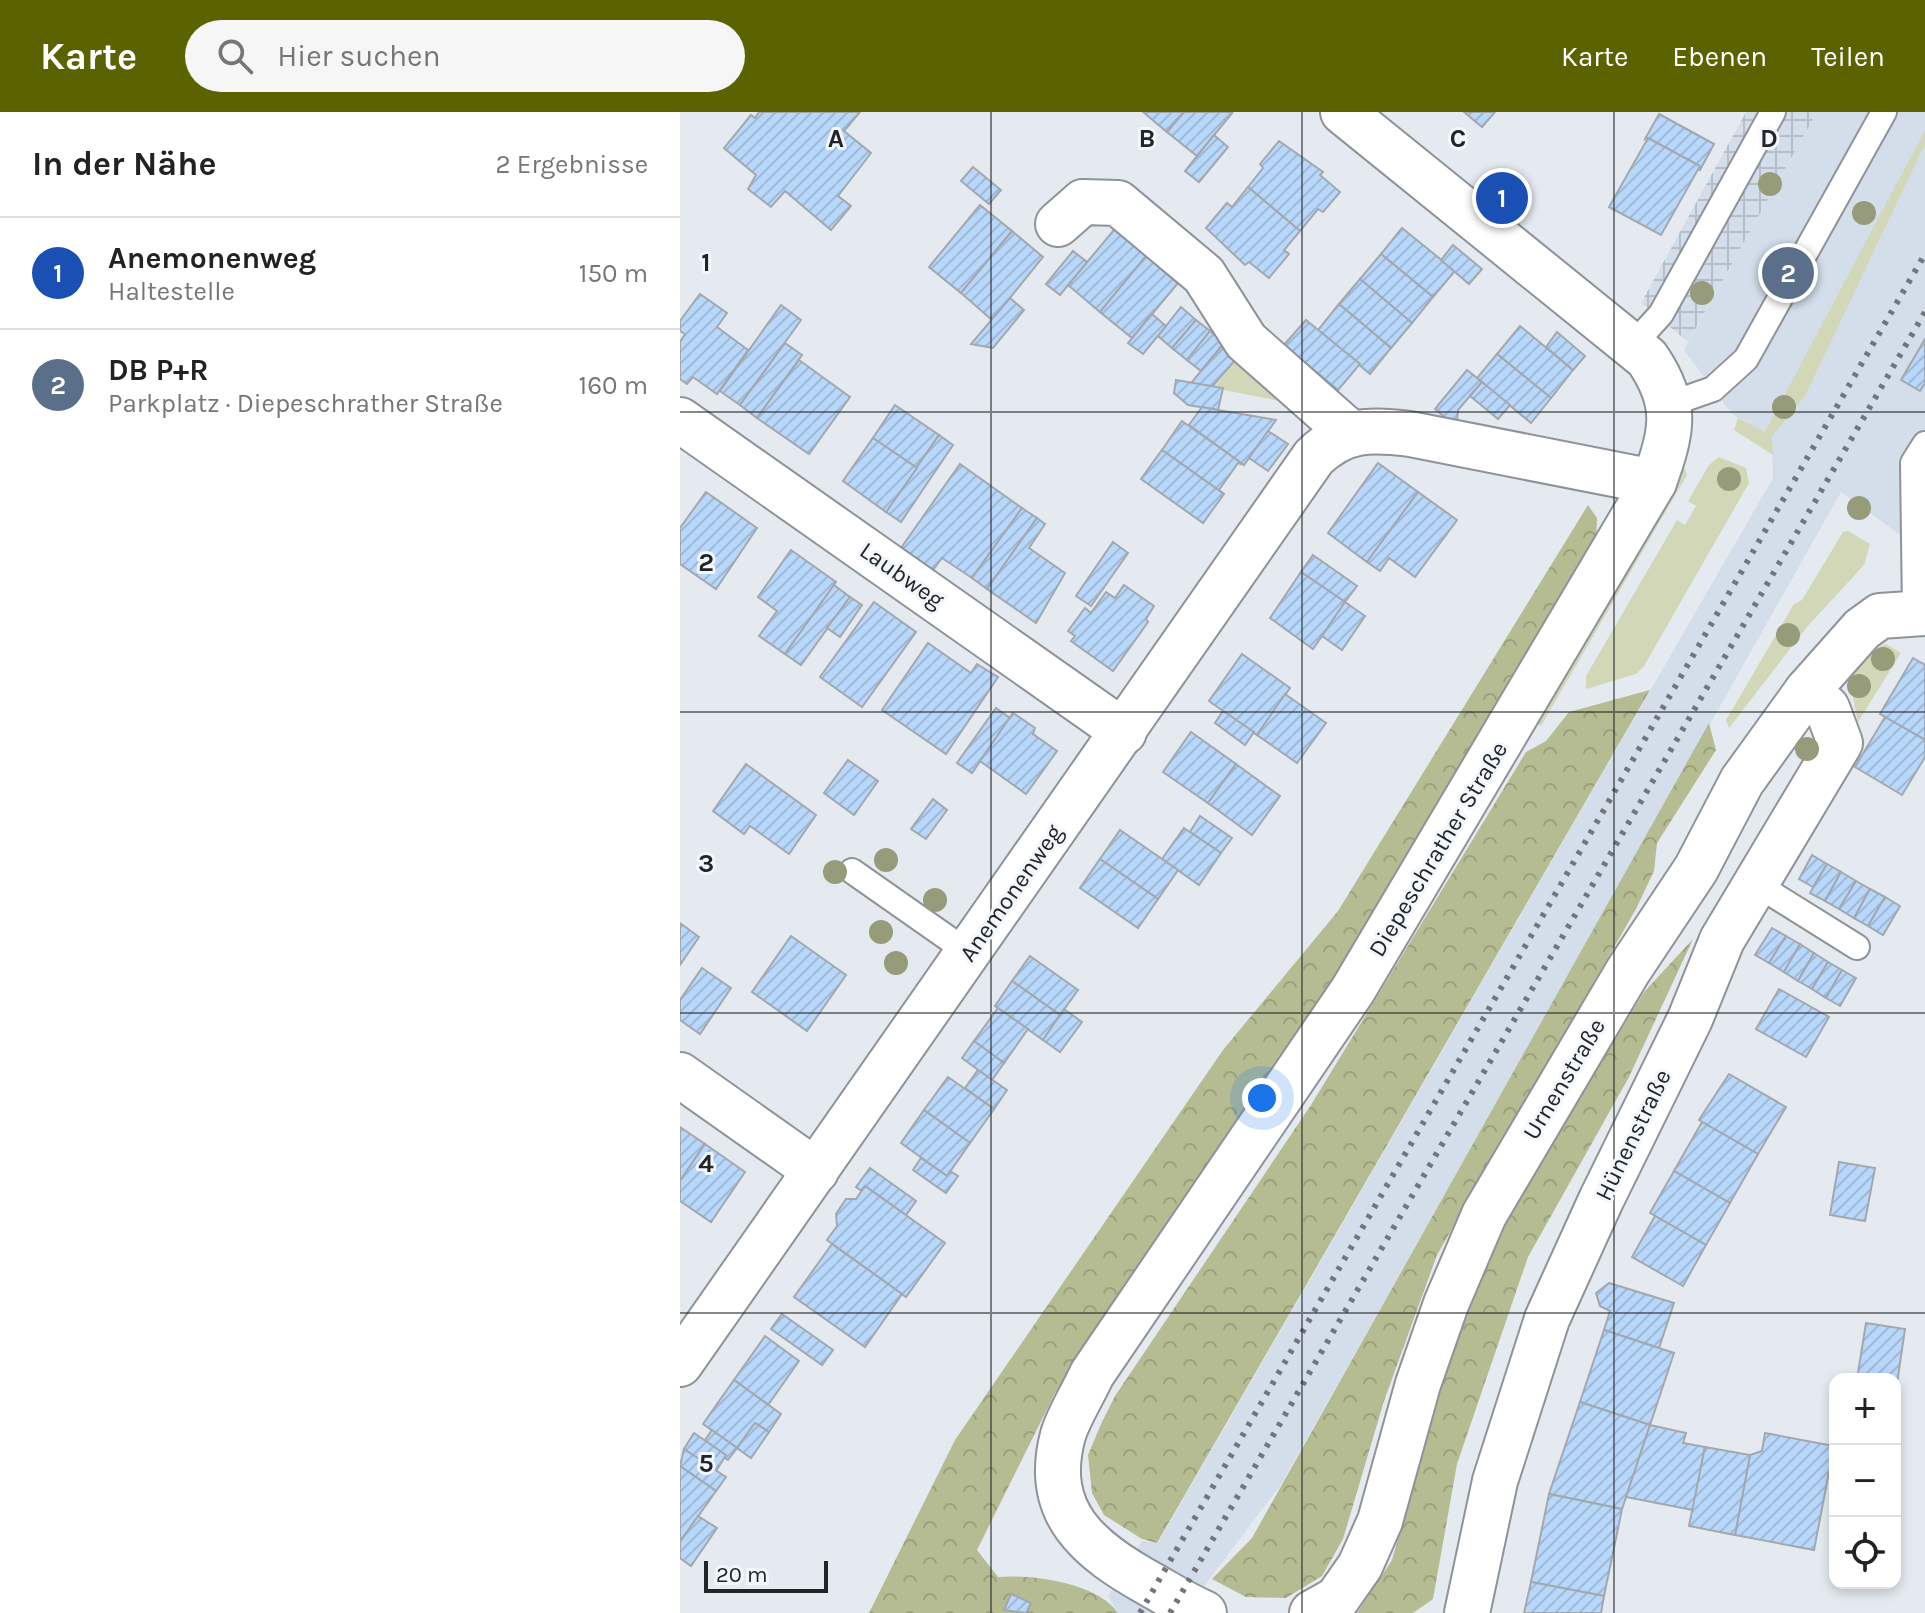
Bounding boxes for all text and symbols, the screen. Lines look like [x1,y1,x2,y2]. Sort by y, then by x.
search box [185,20,745,92]
text: Karte [40,34,137,79]
icon: search [213,34,257,78]
text: Hier suchen [277,38,441,74]
text: Karte [1561,40,1628,73]
text: Ebenen [1672,40,1767,73]
text: Teilen [1811,40,1885,73]
text: A [828,123,844,154]
text: B [1139,123,1155,154]
text: C [1450,123,1466,154]
text: D [1760,123,1778,154]
text: In der Nähe [32,144,216,184]
text: 2 Ergebnisse [496,149,648,180]
pin: 1 [1476,168,1528,228]
text: Anemonenweg [108,240,316,276]
pin: 2 [1762,243,1814,303]
text: 1 [701,247,711,278]
text: 1 [53,258,63,289]
text: 150 m [579,258,648,289]
text: Haltestelle [108,276,235,307]
text: DB P+R [108,352,208,388]
text: 2 [50,370,66,401]
text: 160 m [579,370,648,401]
text: Parkplatz · Diepeschrather Straße [108,388,503,419]
street label: Laubweg [854,536,950,614]
text: 2 [698,547,714,578]
street label: Diepeschrather Straße [1363,736,1513,962]
street label: Anemonenweg [953,819,1069,967]
text: 3 [698,848,714,879]
street label: Urnenstraße [1517,1013,1611,1145]
street label: Hünenstraße [1589,1065,1677,1205]
your location [1242,1078,1282,1118]
text: 4 [698,1148,714,1179]
map controls [1829,1373,1901,1589]
button: + [1829,1373,1901,1445]
button: − [1829,1445,1901,1517]
text: 5 [698,1448,714,1479]
button: locate [1829,1517,1901,1589]
scale bar [704,1557,828,1593]
text: 20 m [716,1562,768,1588]

